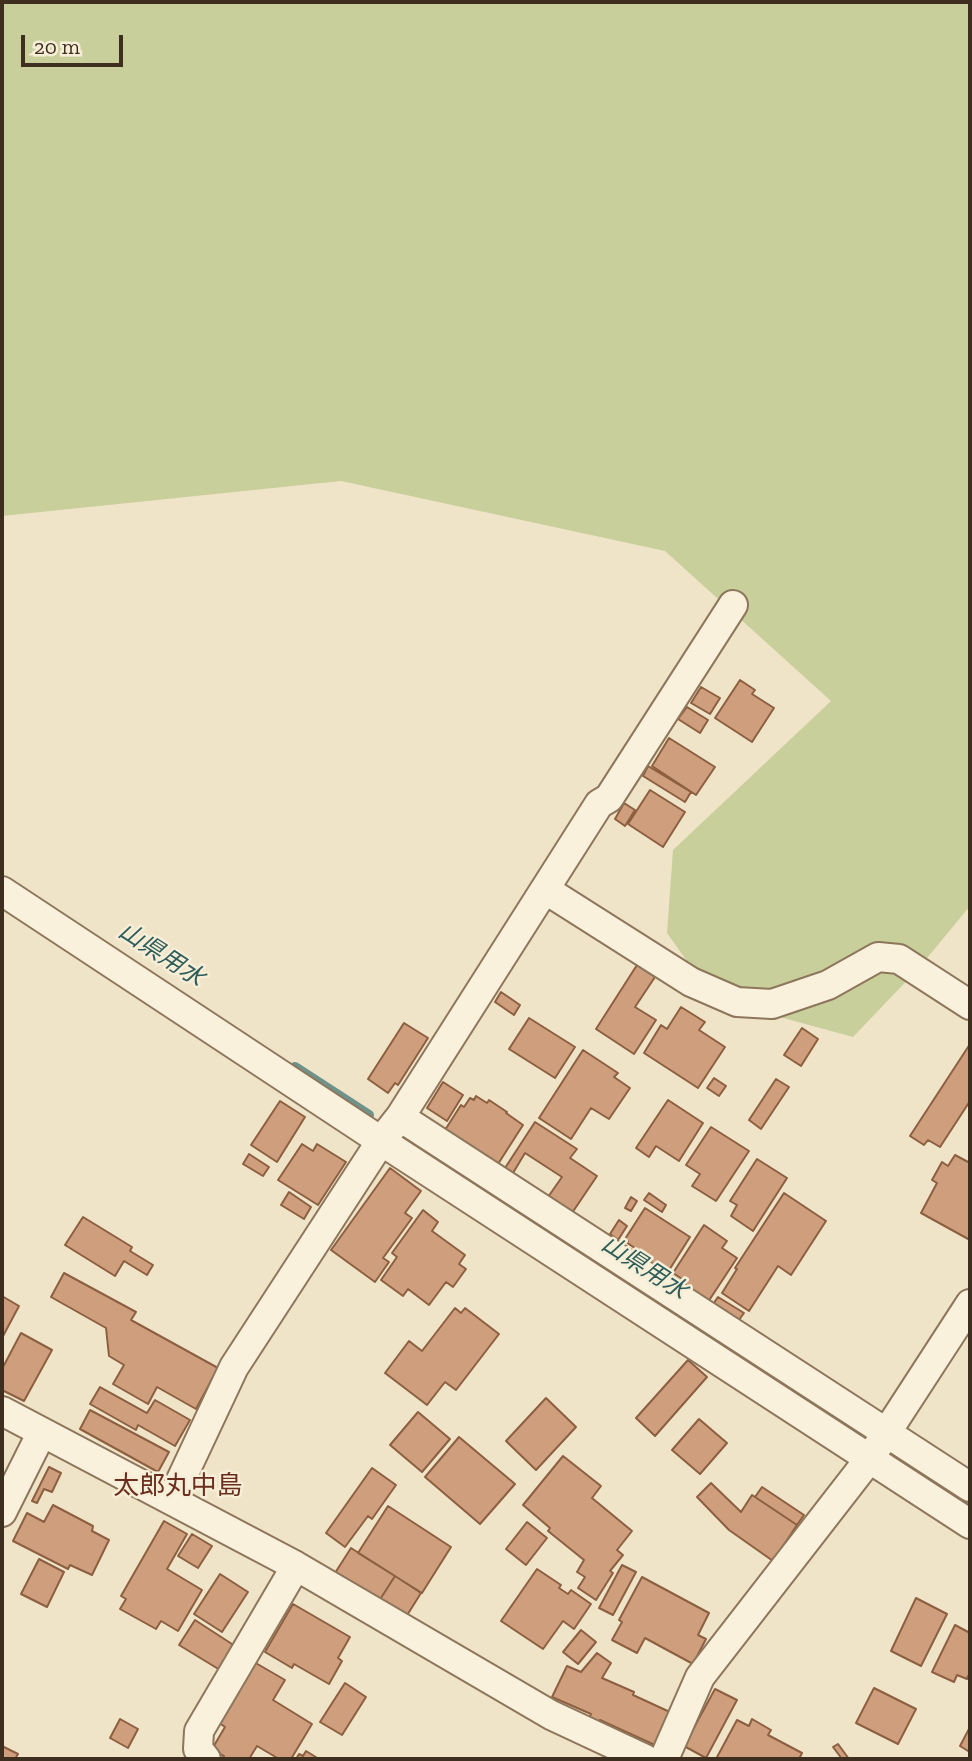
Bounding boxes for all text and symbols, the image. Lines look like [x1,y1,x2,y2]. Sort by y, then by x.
scale bar [24,21,126,65]
text: 20 m [34,34,80,59]
water label: 山県用水 [113,917,209,993]
water label: 山県用水 [596,1230,692,1306]
district label: 太郎丸中島 [113,1471,243,1503]

